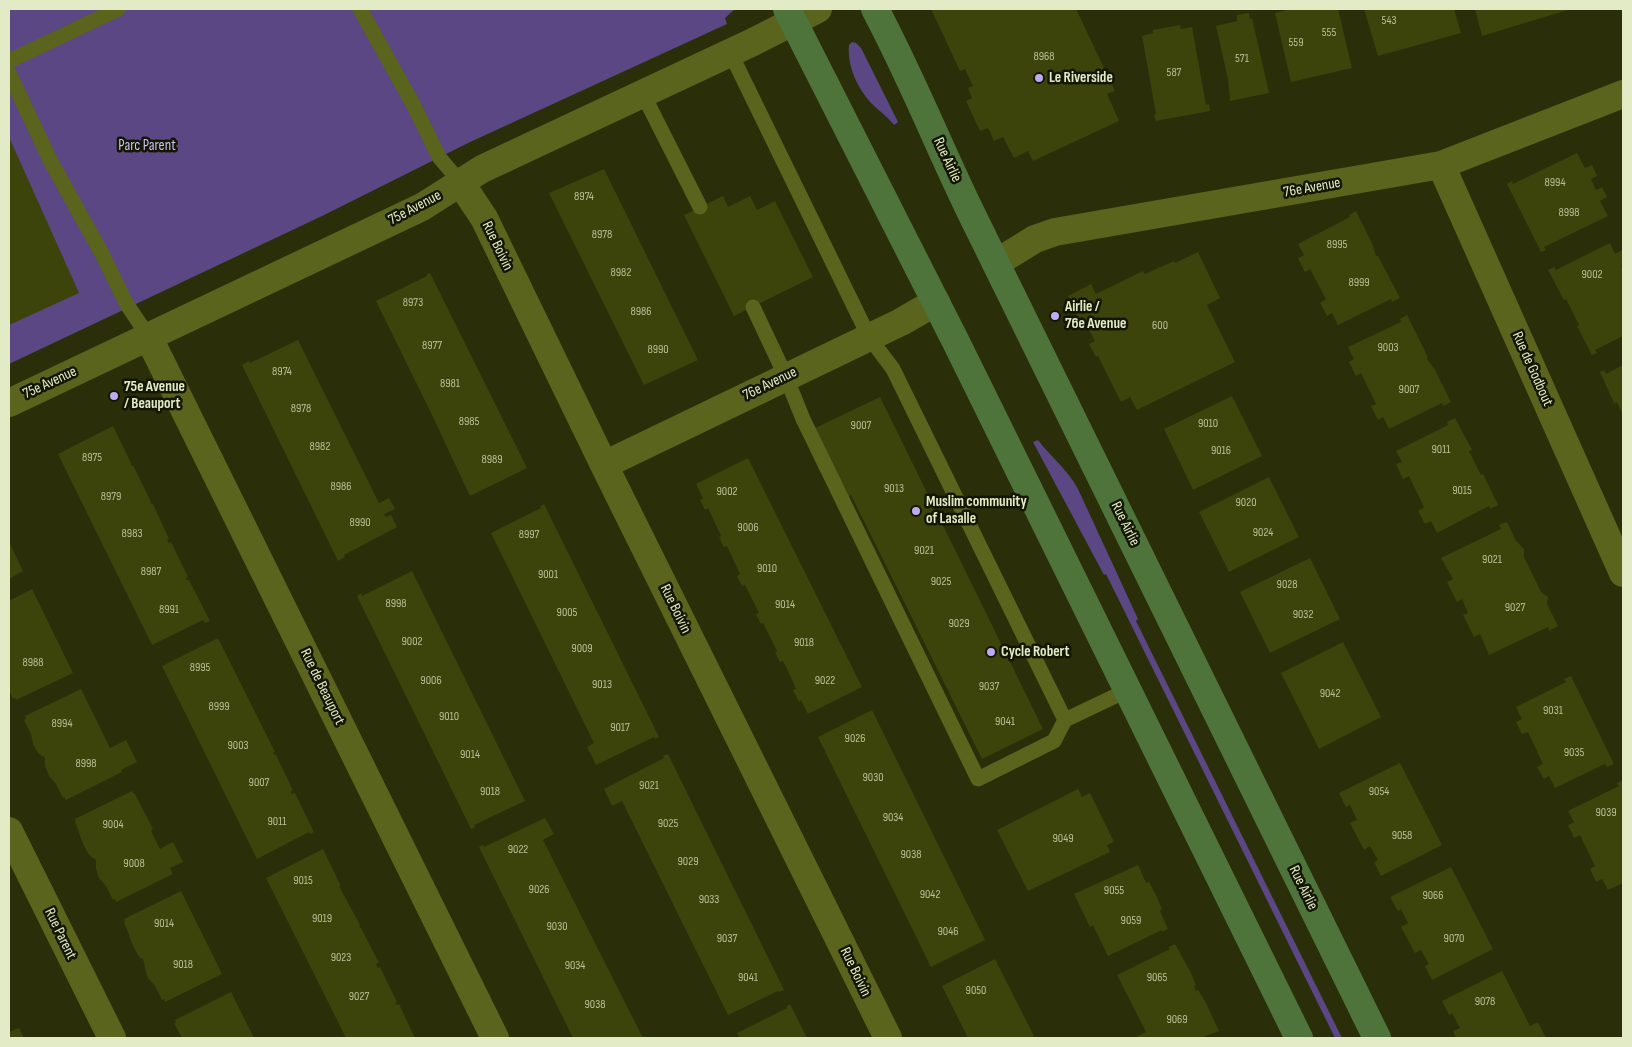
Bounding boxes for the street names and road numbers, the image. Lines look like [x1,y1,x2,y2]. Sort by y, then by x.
street label: Rue Airlie [929,135,965,185]
street label: 76e Avenue [1282,174,1342,202]
street label: 75e Avenue [386,187,444,229]
street label: Rue Boivin [477,219,517,273]
street label: Rue de Godbout [1508,329,1556,409]
street label: 75e Avenue [20,363,80,403]
street label: 76e Avenue [740,363,800,405]
street label: Rue Airlie [1107,499,1143,549]
street label: Rue Boivin [655,582,695,636]
street label: Rue de Beauport [296,646,348,728]
street label: Rue Airlie [1285,863,1321,913]
street label: Rue Parent [40,905,80,963]
street label: Rue Boivin [835,945,875,999]

